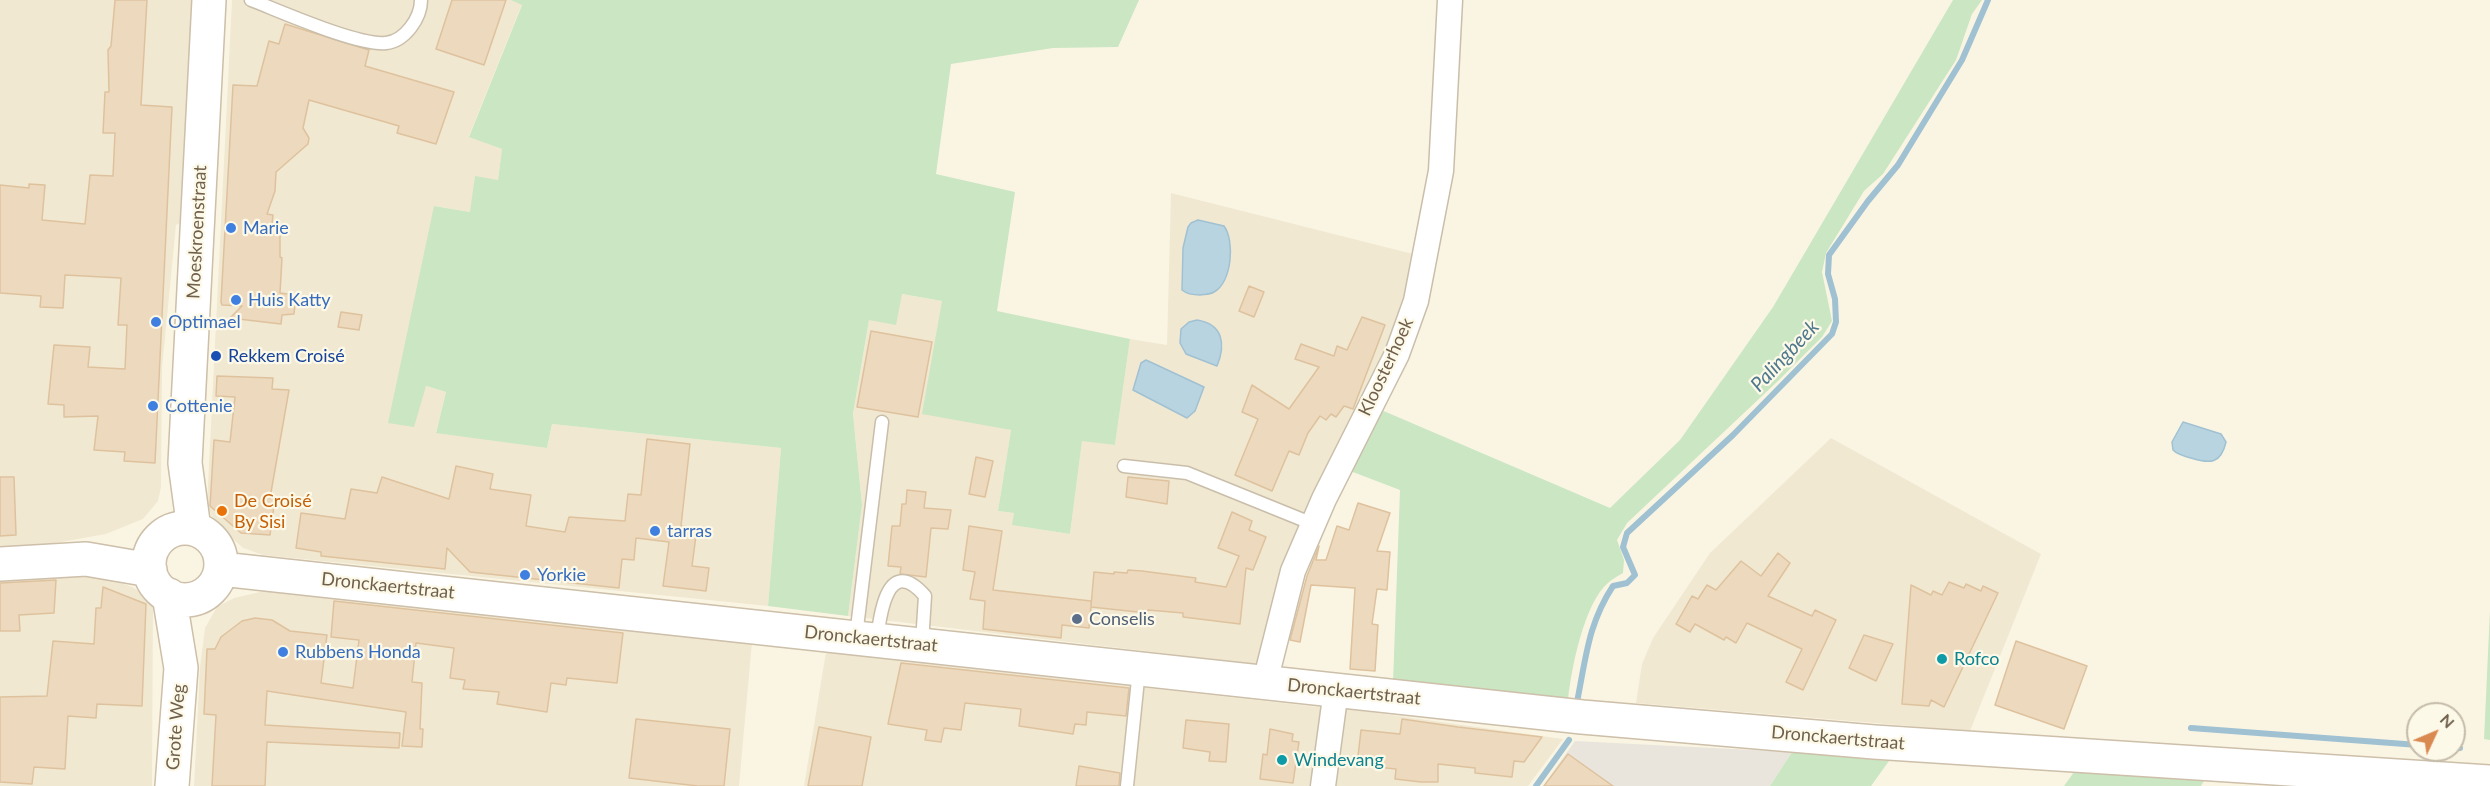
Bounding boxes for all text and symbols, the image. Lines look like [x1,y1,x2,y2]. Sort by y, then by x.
street label: Moeskroenstraat [183,165,211,299]
place label: Marie [243,217,289,239]
marker: Marie [224,221,238,235]
place label: Huis Katty [248,289,331,311]
marker: Huis Katty [229,293,243,307]
place label: Optimael [168,311,241,333]
marker: Optimael [149,315,163,329]
street label: Kloosterhoek [1354,315,1418,419]
water label: Palingbeek [1746,315,1824,397]
place label: Rekkem Croisé [228,345,345,367]
marker: Rekkem Croisé [209,349,223,363]
place label: Cottenie [165,395,233,417]
marker: Cottenie [146,399,160,413]
place label: De Croisé By Sisi [234,490,312,532]
marker: De Croisé By Sisi [215,504,229,518]
place label: tarras [667,520,712,542]
marker: tarras [648,524,662,538]
place label: Yorkie [537,564,586,586]
street label: Dronckaertstraat [320,568,456,604]
marker: Yorkie [518,568,532,582]
place label: Conselis [1089,608,1155,630]
marker: Conselis [1070,612,1084,626]
street label: Dronckaertstraat [803,621,939,657]
place label: Rubbens Honda [295,641,421,663]
marker: Rubbens Honda [276,645,290,659]
place label: Rofco [1954,648,1999,670]
marker: Rofco [1935,652,1949,666]
street label: Dronckaertstraat [1286,674,1422,710]
street label: Grote Weg [162,683,190,771]
north arrow [2406,702,2466,762]
text: N [2437,709,2459,732]
street label: Dronckaertstraat [1770,721,1906,755]
place label: Windevang [1294,749,1384,771]
marker: Windevang [1275,753,1289,767]

